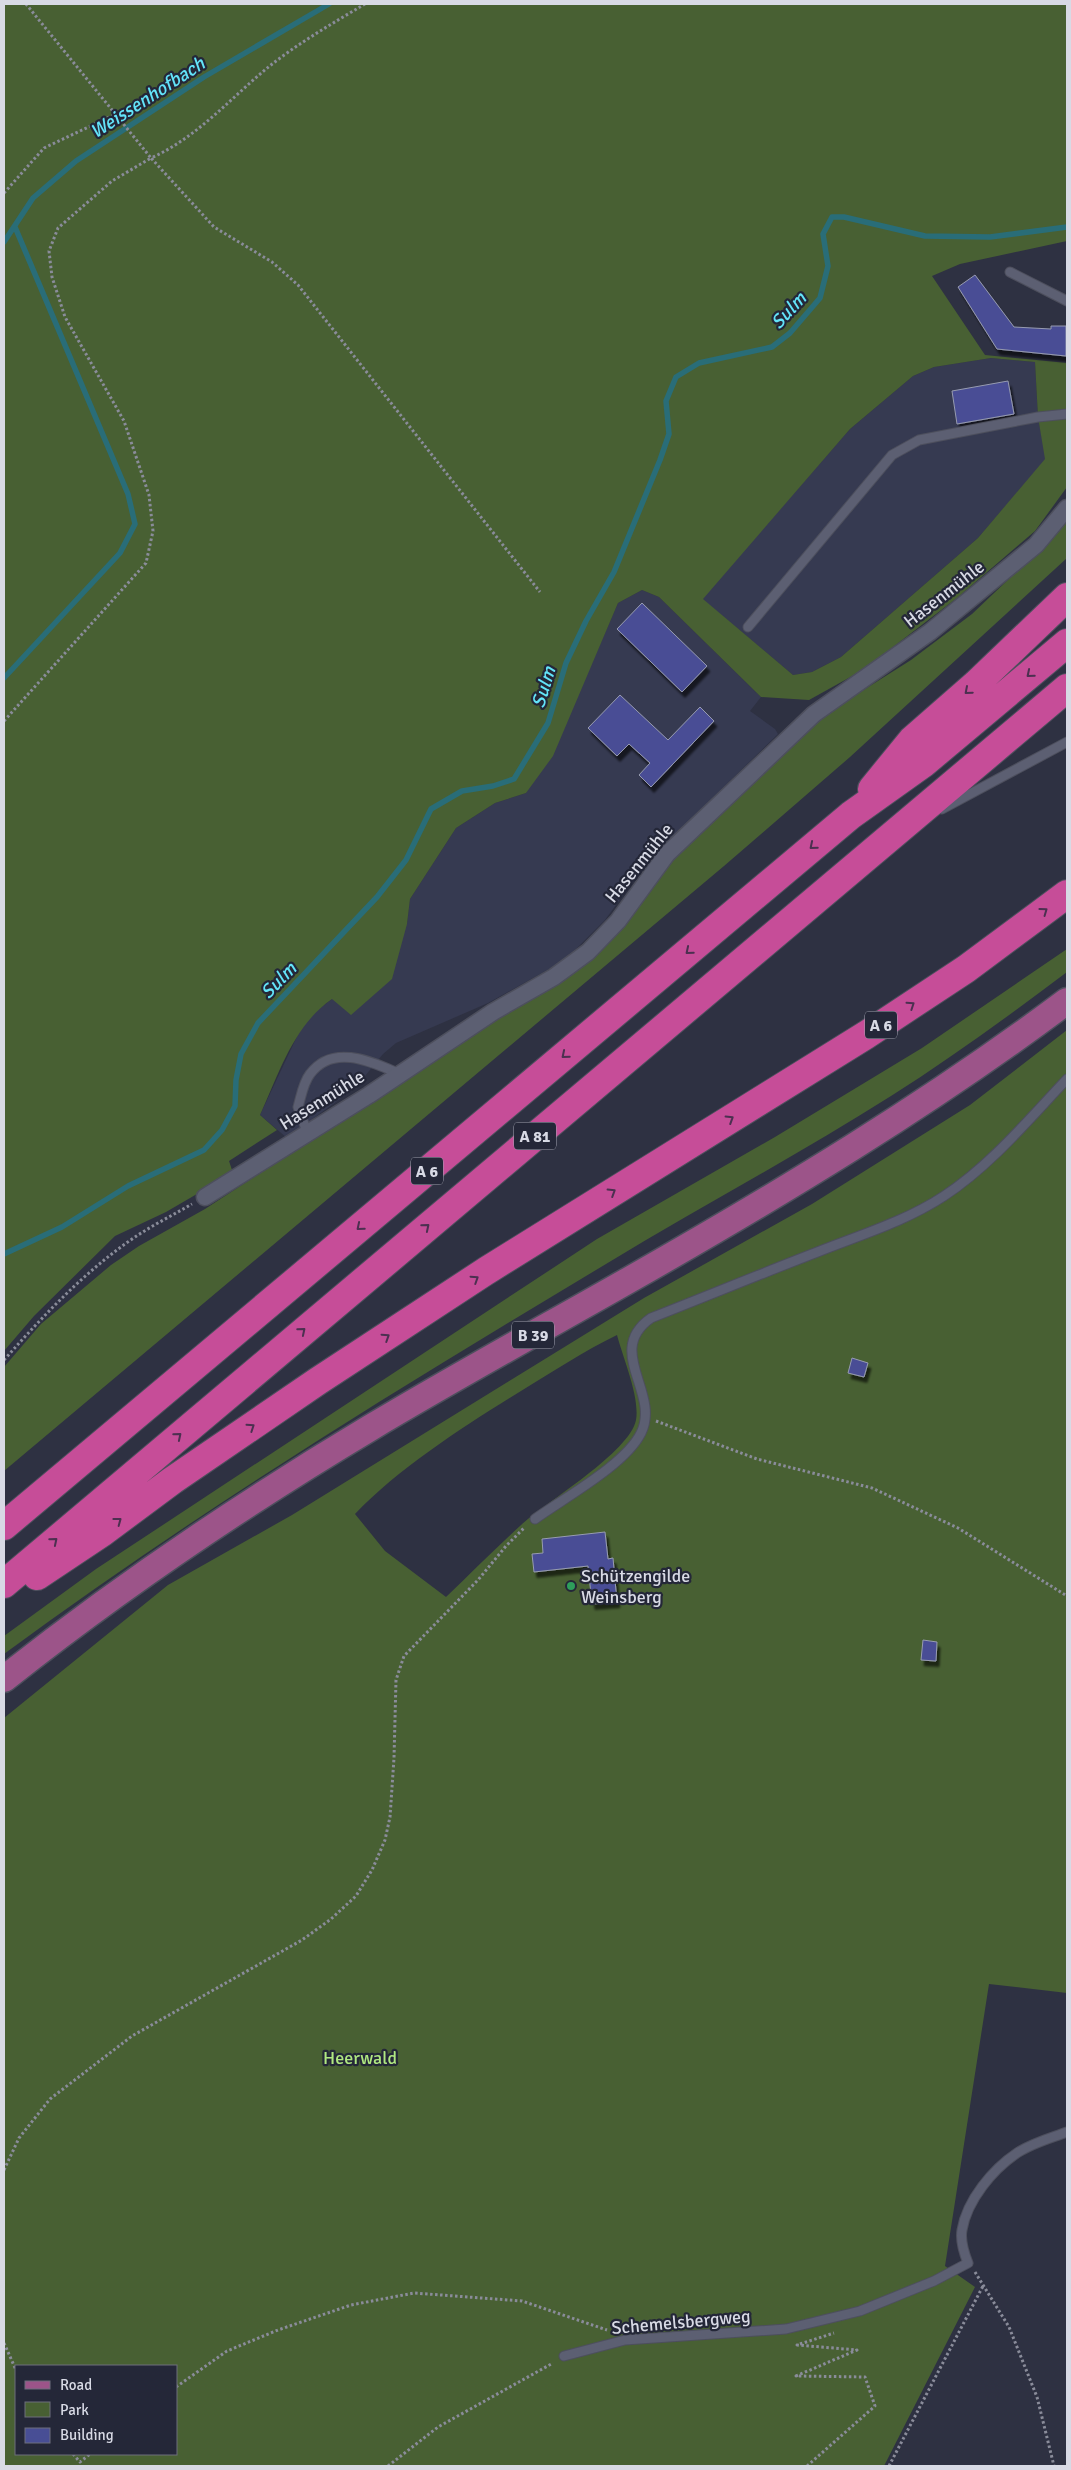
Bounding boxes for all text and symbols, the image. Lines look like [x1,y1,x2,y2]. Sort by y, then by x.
water label: Weissenhofbach [86,51,210,144]
water label: Sulm [766,287,812,334]
street label: Hasenmühle [899,556,989,632]
water label: Sulm [526,663,562,711]
one-way arrow [1027,668,1036,677]
one-way arrow [965,685,974,694]
street label: Hasenmühle [600,819,678,907]
one-way arrow [810,841,819,850]
one-way arrow [1038,908,1048,917]
one-way arrow [686,945,695,953]
water label: Sulm [256,957,302,1004]
one-way arrow [906,1002,915,1011]
road number: A 6 [865,1012,897,1038]
one-way arrow [561,1050,570,1059]
street label: Hasenmühle [275,1065,369,1135]
one-way arrow [724,1116,733,1126]
road number: A 81 [514,1122,556,1150]
road number: A 6 [411,1158,443,1184]
one-way arrow [607,1189,616,1199]
one-way arrow [357,1222,366,1230]
one-way arrow [421,1223,430,1232]
one-way arrow [469,1276,478,1285]
road number: B 39 [512,1322,554,1348]
one-way arrow [296,1329,305,1337]
one-way arrow [380,1334,389,1343]
one-way arrow [245,1424,254,1433]
one-way arrow [172,1433,181,1442]
one-way arrow [112,1518,122,1527]
one-way arrow [48,1538,57,1547]
place label: Schützengilde Weinsberg [581,1565,690,1608]
marker: Schützengilde Weinsberg [565,1580,577,1592]
park label: Heerwald [323,2047,397,2069]
street label: Schemelsbergweg [611,2305,751,2339]
legend [15,2365,178,2455]
text: Road [60,2376,92,2394]
text: Park [60,2401,89,2419]
text: Building [60,2426,114,2444]

